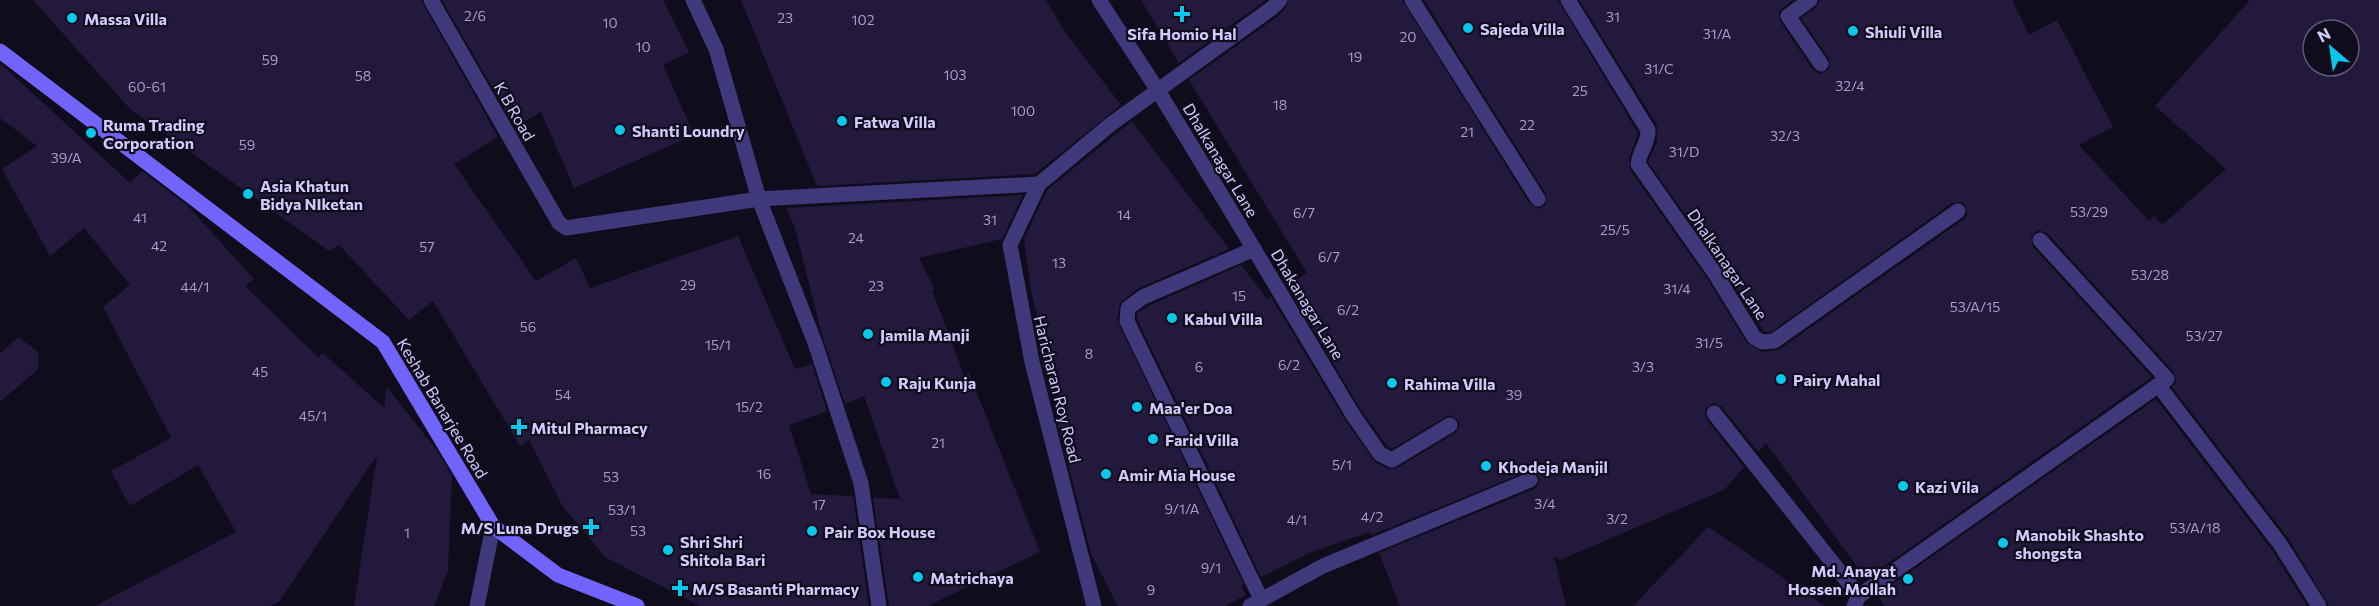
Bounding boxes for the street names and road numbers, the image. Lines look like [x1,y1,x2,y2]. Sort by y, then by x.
street label: K B Road [491,78,539,144]
street label: Dhalkanagar Lane [1180,100,1262,220]
street label: Dhalkanagar Lane [1684,205,1772,323]
street label: Dhakanagar Lane [1268,245,1348,363]
street label: Haricharan Roy Road [1030,313,1086,465]
street label: Keshab Banarjee Road [394,335,492,481]

